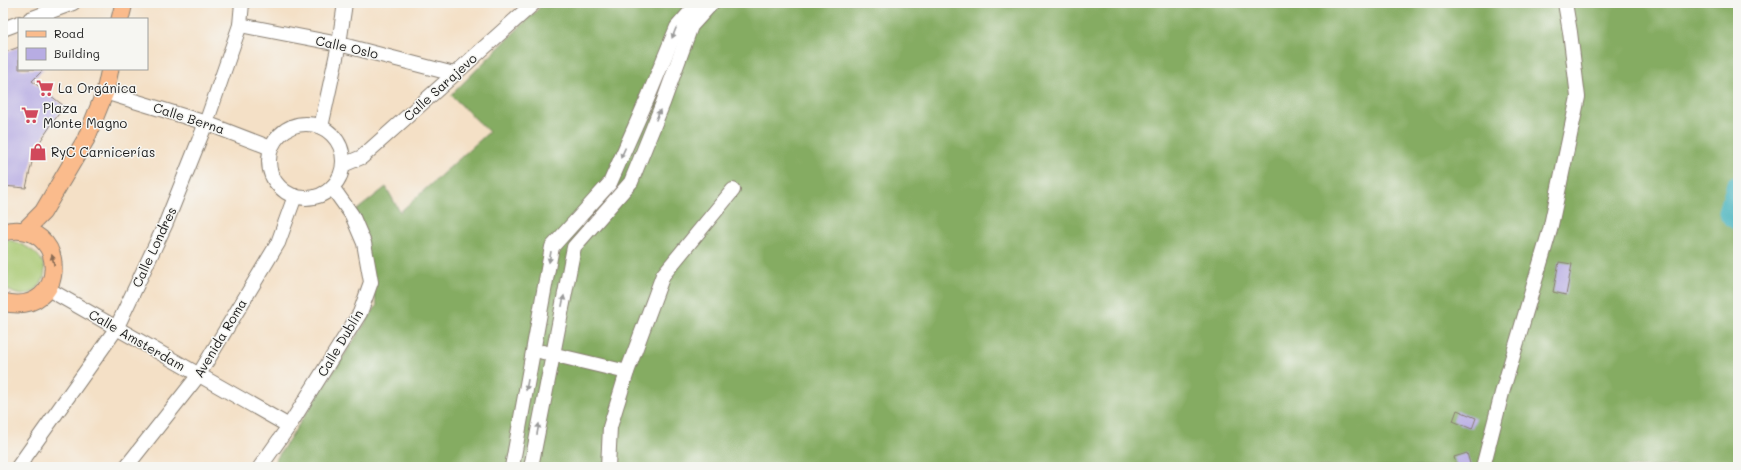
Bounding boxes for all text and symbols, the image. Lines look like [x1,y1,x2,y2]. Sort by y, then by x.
legend [18,18,148,70]
text: Road [54,25,84,41]
one-way arrow [671,27,677,39]
street label: Calle Oslo [314,31,380,62]
text: Building [54,45,100,61]
street label: Calle Sarajevo [399,49,480,124]
supermarket icon: La Orgánica [35,78,55,98]
place label: La Orgánica [58,79,136,96]
street label: Calle Berna [151,98,227,137]
place label: Plaza Monte Magno [43,99,127,131]
supermarket icon: Plaza Monte Magno [20,105,40,125]
one-way arrow [655,110,661,121]
shop icon: RyC Carnicerías [28,142,48,162]
place label: RyC Carnicerías [51,143,155,160]
one-way arrow [620,147,626,158]
street label: Calle Londres [127,204,180,290]
one-way arrow [547,251,553,263]
one-way arrow [49,253,55,266]
street label: Avenida Roma [189,295,250,380]
one-way arrow [560,295,566,307]
street label: Calle Amsterdam [86,305,189,374]
street label: Calle Dublín [313,306,366,379]
one-way arrow [524,379,530,391]
one-way arrow [535,423,541,435]

